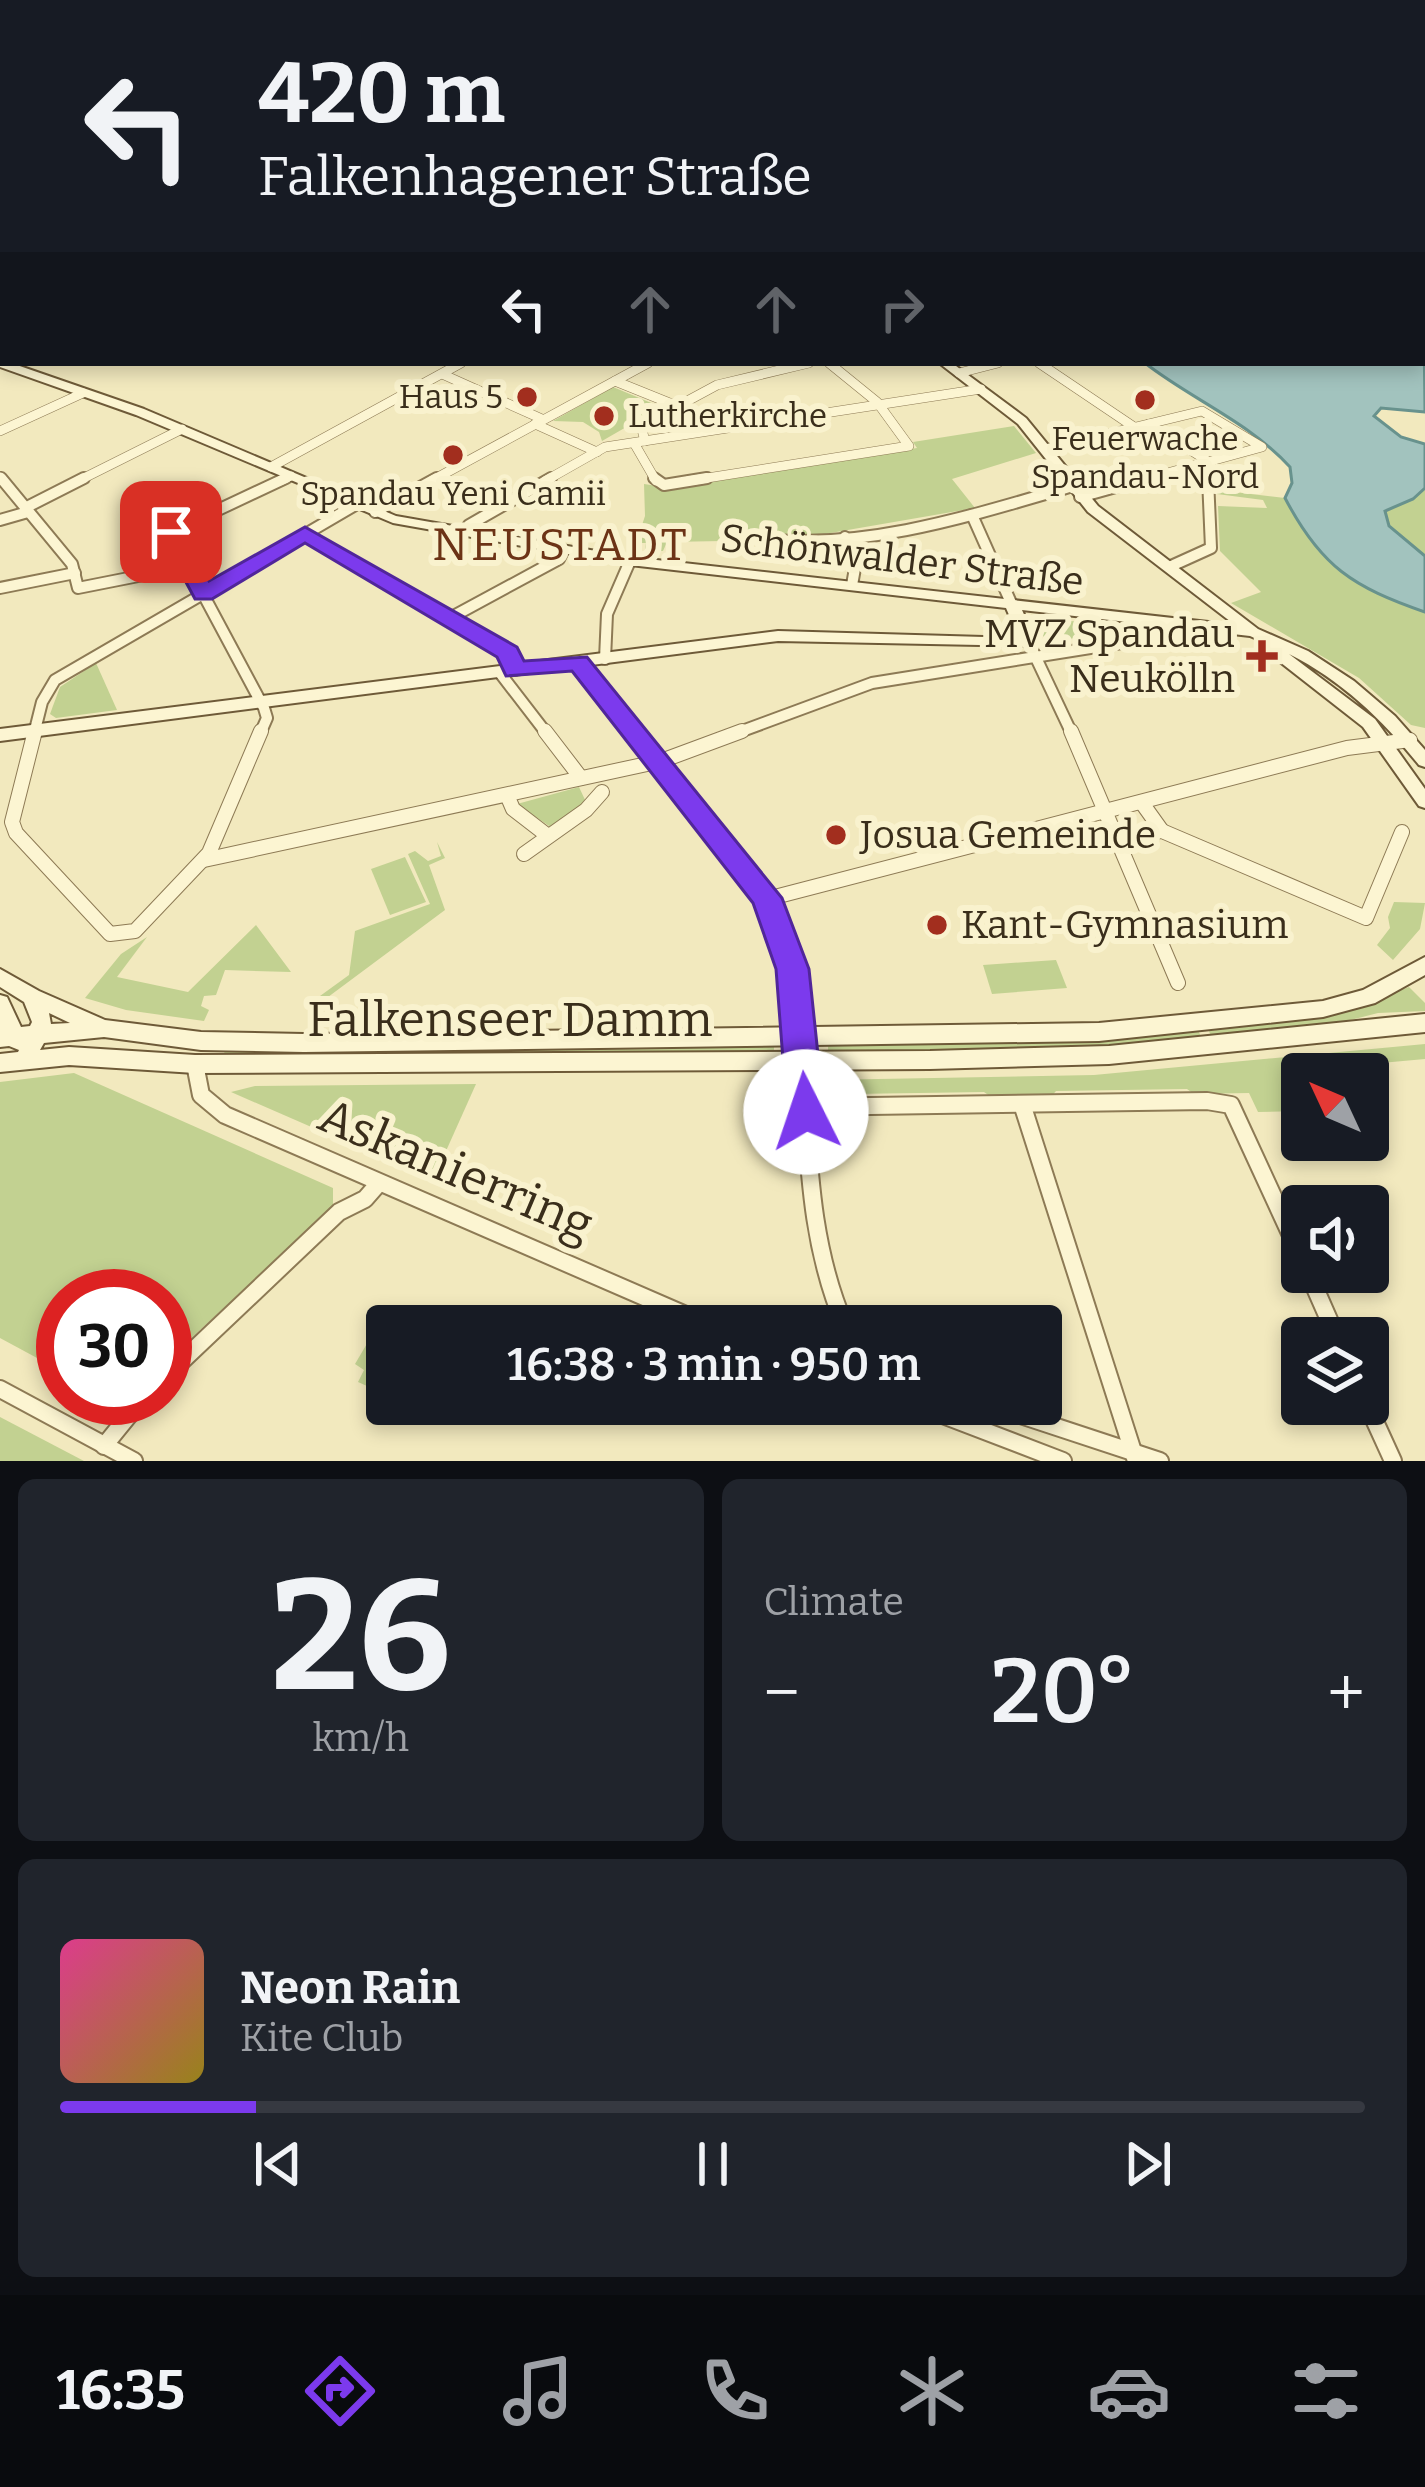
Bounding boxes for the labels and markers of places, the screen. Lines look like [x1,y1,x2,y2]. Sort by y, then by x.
place label: Haus 5 [399,377,503,417]
marker: Haus 5 [514,384,540,410]
marker: Feuerwache Spandau-Nord [1132,387,1158,413]
place label: Lutherkirche [628,396,827,436]
marker: Lutherkirche [591,403,617,429]
place label: Feuerwache Spandau-Nord [1031,419,1259,497]
marker: Spandau Yeni Camii [440,442,466,468]
place label: Spandau Yeni Camii [300,474,606,514]
pin [120,481,222,583]
place label: MVZ Spandau Neukölln [984,611,1235,702]
marker: MVZ Spandau Neukölln [1246,640,1278,672]
place label: Josua Gemeinde [859,812,1156,858]
marker: Josua Gemeinde [823,822,849,848]
place label: Kant-Gymnasium [961,902,1288,948]
marker: Kant-Gymnasium [924,912,950,938]

